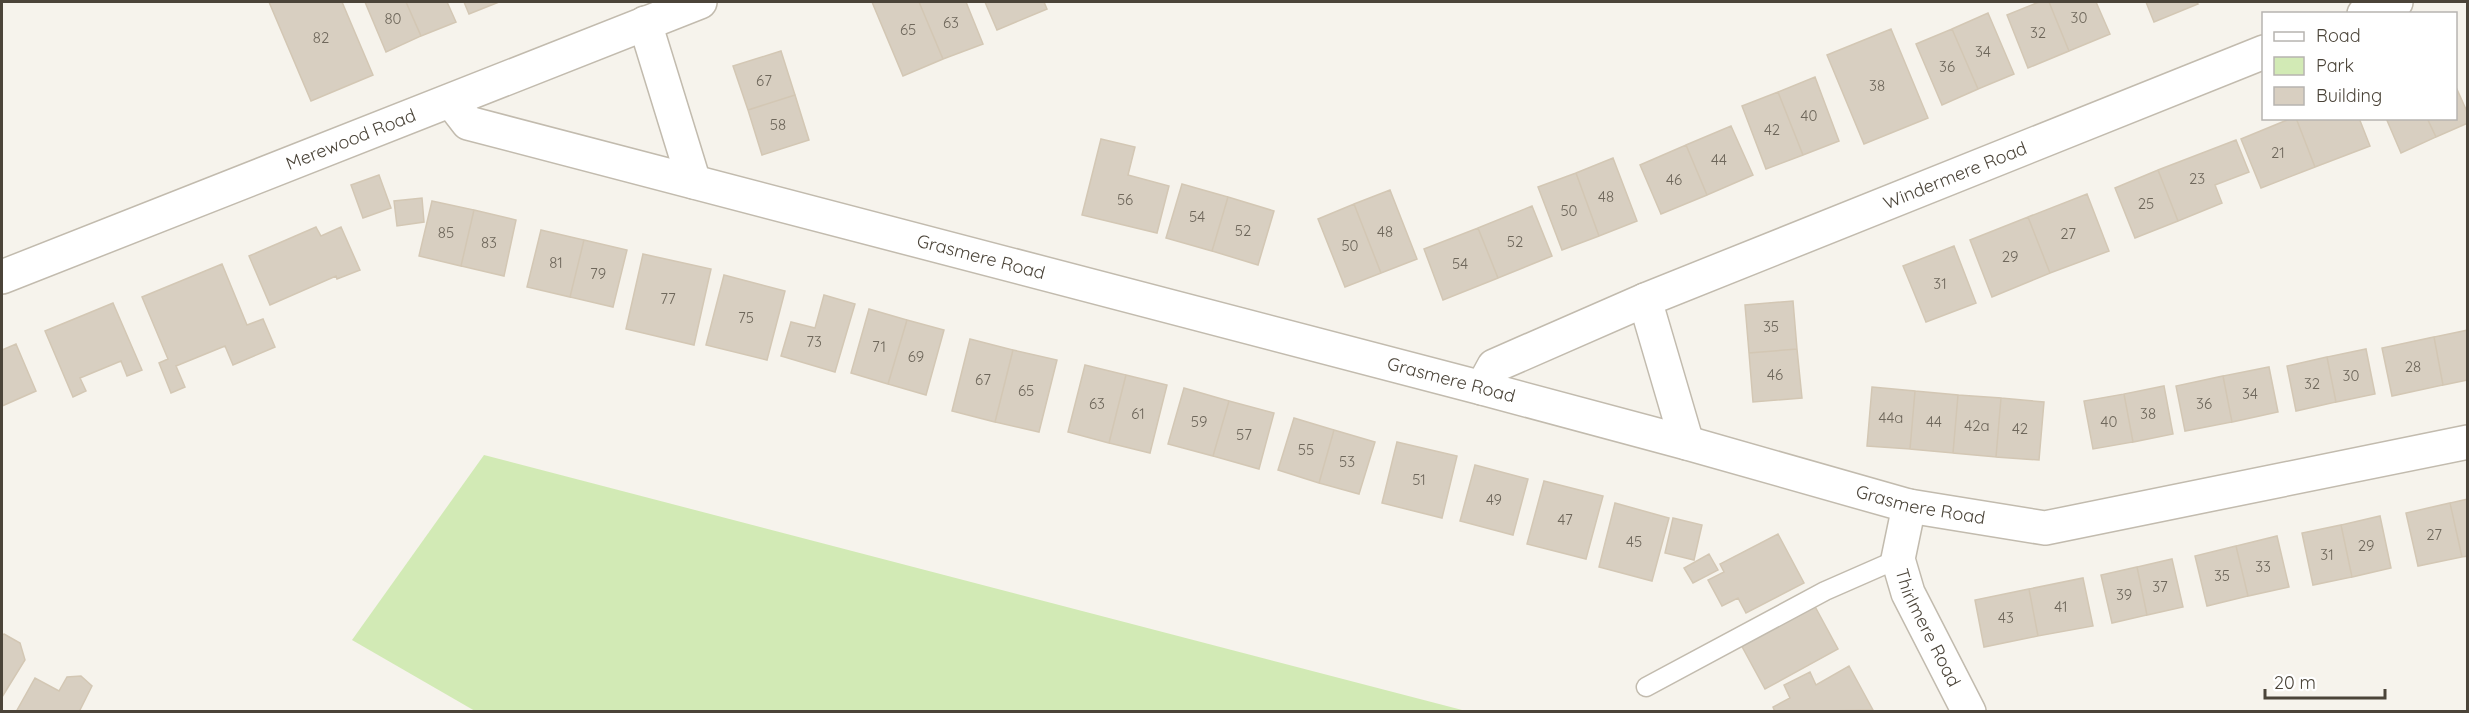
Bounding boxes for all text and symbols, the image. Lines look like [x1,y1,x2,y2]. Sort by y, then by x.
house number: 30 [2071,8,2087,27]
house number: 80 [384,9,402,28]
legend [2262,12,2457,120]
house number: 63 [943,13,959,32]
house number: 65 [900,20,916,39]
house number: 32 [2030,23,2046,42]
text: Road [2316,24,2361,47]
house number: 82 [313,28,329,47]
house number: 34 [1975,42,1991,61]
text: Park [2316,54,2354,77]
house number: 36 [1939,57,1955,76]
house number: 67 [756,71,772,90]
house number: 38 [1869,76,1885,95]
text: Building [2316,84,2382,107]
street label: Merewood Road [282,103,419,175]
house number: 40 [1801,106,1817,125]
house number: 58 [770,115,786,134]
house number: 42 [1764,120,1780,139]
street label: Windermere Road [1880,136,2030,214]
house number: 21 [2271,143,2285,162]
house number: 44 [1711,150,1727,169]
house number: 23 [2189,169,2205,188]
house number: 46 [1666,170,1682,189]
house number: 48 [1598,187,1614,206]
house number: 56 [1117,190,1133,209]
house number: 25 [2138,194,2154,213]
house number: 50 [1560,201,1578,220]
house number: 54 [1189,207,1205,226]
house number: 52 [1235,221,1251,240]
house number: 48 [1377,222,1393,241]
house number: 85 [438,223,454,242]
house number: 27 [2060,224,2076,243]
street label: Grasmere Road [915,229,1048,284]
house number: 52 [1507,232,1523,251]
house number: 83 [481,233,497,252]
house number: 50 [1341,236,1359,255]
house number: 29 [2002,247,2018,266]
house number: 81 [549,253,563,272]
house number: 54 [1452,254,1468,273]
house number: 79 [590,264,606,283]
house number: 31 [1933,274,1947,293]
house number: 77 [660,289,676,308]
house number: 75 [738,308,754,327]
house number: 35 [1763,317,1779,336]
house number: 73 [806,332,822,351]
house number: 71 [872,337,886,356]
house number: 69 [908,347,924,366]
street label: Grasmere Road [1385,352,1518,407]
house number: 28 [2405,357,2421,376]
house number: 46 [1767,365,1783,384]
house number: 30 [2343,366,2359,385]
house number: 67 [975,370,991,389]
house number: 32 [2304,374,2320,393]
house number: 65 [1018,381,1034,400]
house number: 34 [2242,384,2258,403]
house number: 63 [1089,394,1105,413]
house number: 36 [2196,394,2212,413]
house number: 61 [1131,404,1145,423]
house number: 38 [2140,404,2156,423]
house number: 44a [1879,408,1903,427]
house number: 59 [1191,412,1207,431]
house number: 44 [1926,412,1942,431]
house number: 40 [2101,412,2117,431]
house number: 42a [1964,416,1990,435]
house number: 42 [2012,419,2028,438]
house number: 57 [1236,425,1252,444]
house number: 55 [1298,440,1314,459]
house number: 53 [1339,452,1355,471]
house number: 51 [1412,470,1426,489]
street label: Grasmere Road [1853,480,1987,529]
house number: 49 [1486,490,1502,509]
house number: 47 [1557,510,1573,529]
house number: 27 [2426,525,2442,544]
house number: 45 [1626,532,1642,551]
house number: 29 [2358,536,2374,555]
house number: 31 [2320,545,2334,564]
house number: 33 [2255,557,2271,576]
street label: Thirlmere Road [1890,566,1966,690]
house number: 35 [2214,566,2230,585]
house number: 37 [2152,577,2168,596]
house number: 39 [2116,585,2132,604]
house number: 41 [2054,597,2068,616]
house number: 43 [1998,608,2014,627]
scale bar [2265,662,2385,700]
text: 20 m [2274,671,2316,694]

